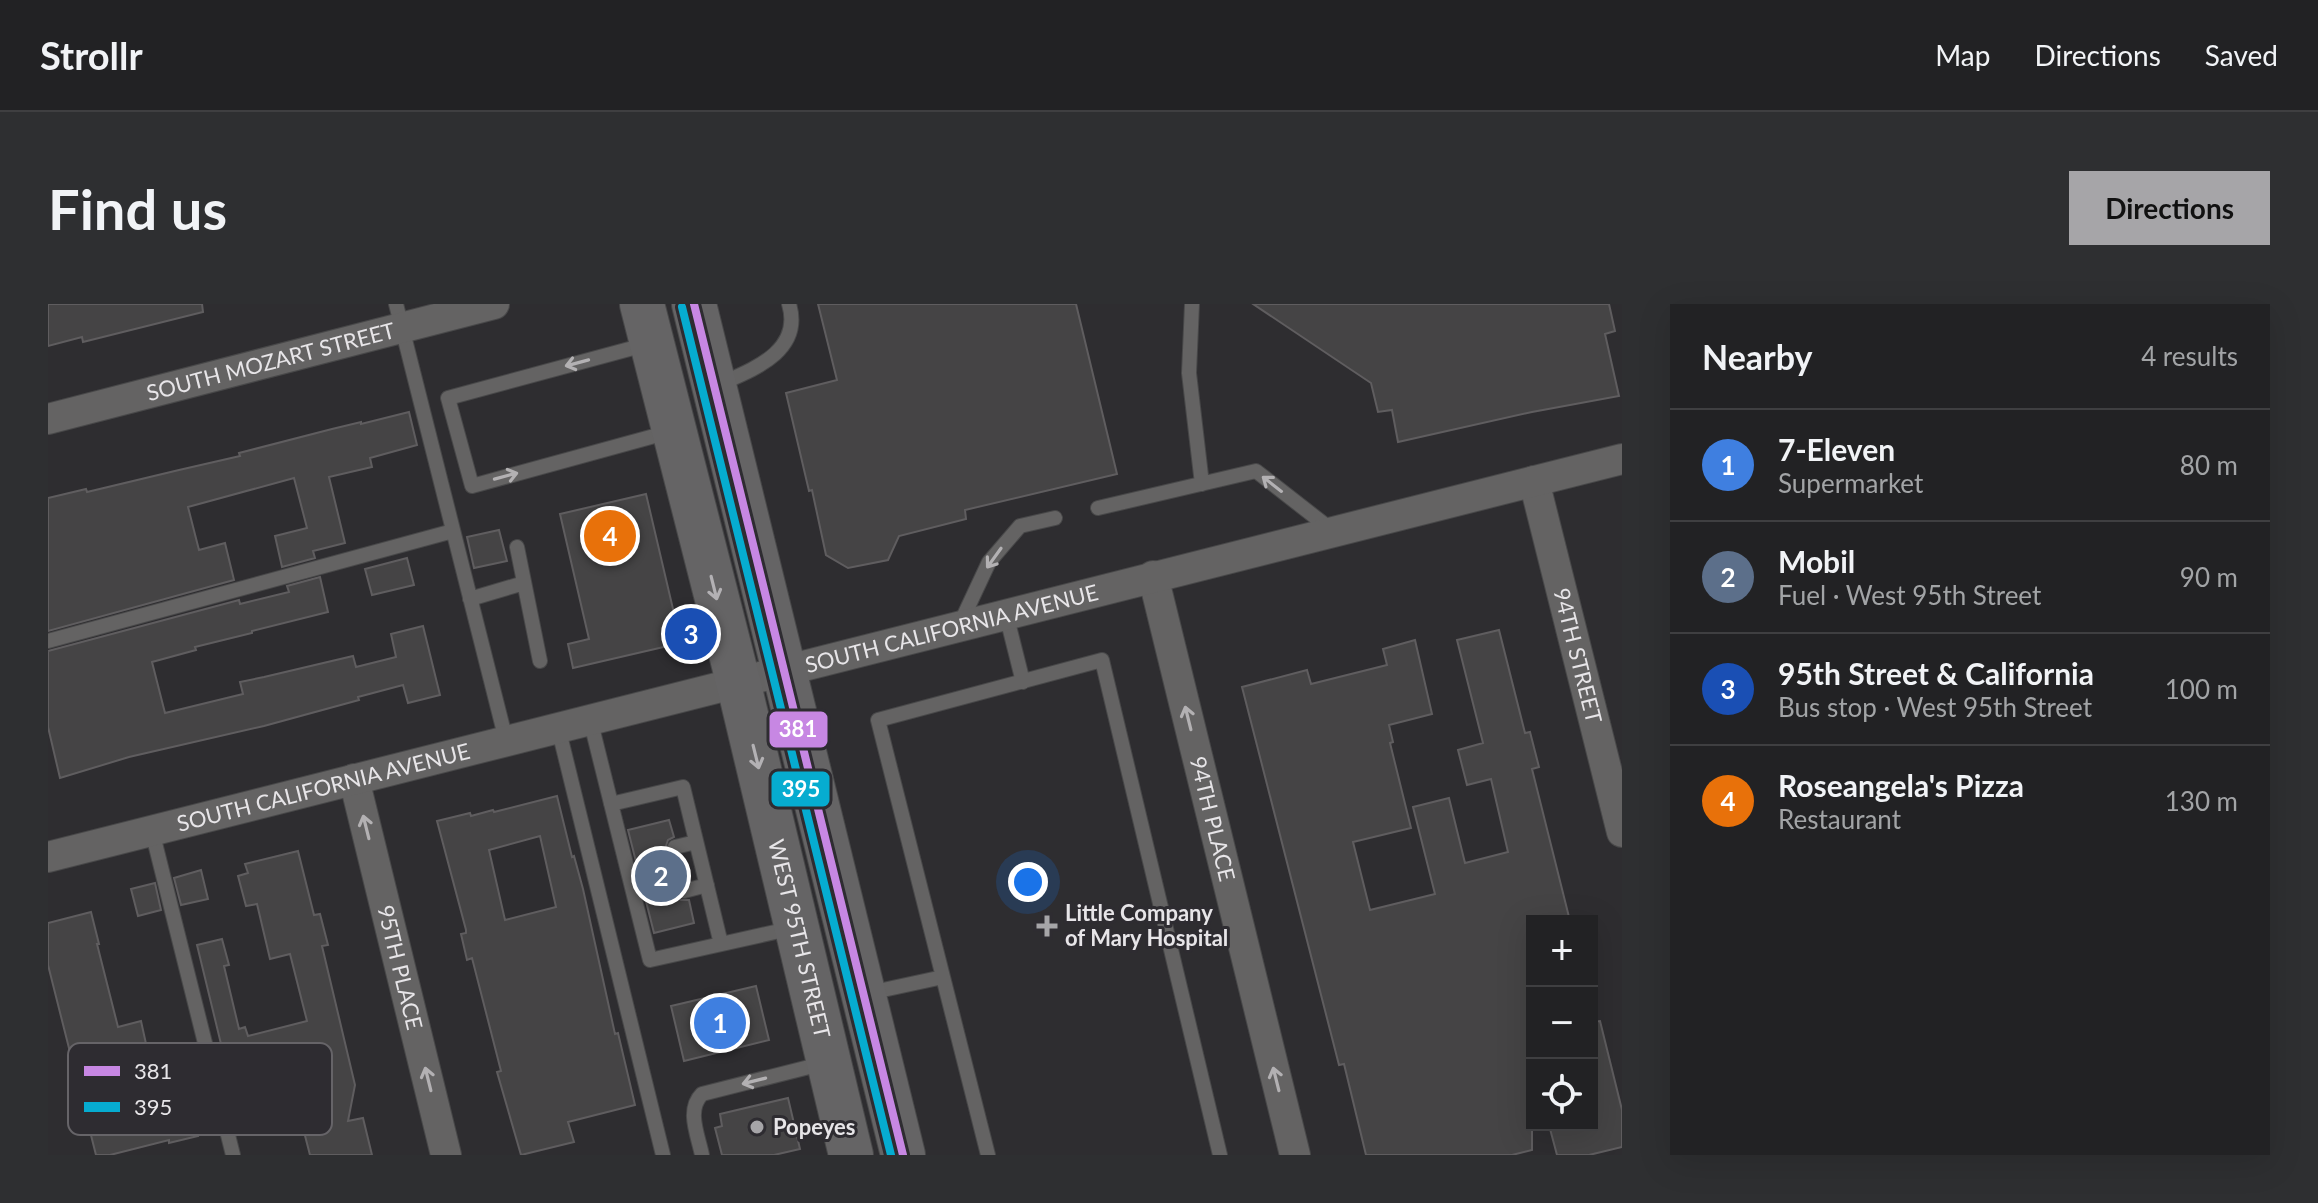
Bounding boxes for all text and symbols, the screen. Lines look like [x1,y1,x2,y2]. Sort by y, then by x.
text: Strollr [40,32,143,78]
text: Map [1935,38,1990,72]
text: Directions [2034,38,2161,72]
text: Saved [2205,38,2278,72]
button: Directions [2069,171,2270,245]
text: Find us [48,175,227,242]
street label: SOUTH MOZART STREET [144,316,398,406]
text: Nearby [1702,336,1813,377]
text: 4 results [2141,340,2238,372]
one-way arrow [564,356,590,371]
text: 7-Eleven [1778,431,1895,467]
text: 1 [1720,449,1736,481]
text: 80 m [2180,449,2238,481]
text: Supermarket [1778,467,1923,499]
one-way arrow [492,468,518,483]
one-way arrow [1262,475,1283,492]
pin: 4 [584,506,636,566]
text: Mobil [1778,543,1855,579]
one-way arrow [986,546,1003,568]
text: 2 [1720,561,1736,593]
text: 90 m [2180,561,2238,593]
one-way arrow [708,574,723,600]
street label: SOUTH CALIFORNIA AVENUE [802,578,1101,678]
text: Fuel · West 95th Street [1778,579,2041,611]
street label: 94TH STREET [1548,585,1608,726]
pin: 3 [665,604,717,664]
text: 95th Street & California [1778,655,2094,691]
text: 3 [1720,673,1736,705]
text: 100 m [2165,673,2238,705]
text: Bus stop · West 95th Street [1778,691,2092,723]
one-way arrow [1179,706,1194,731]
line badge: 381 [768,710,829,749]
text: 381 [779,715,817,742]
street label: SOUTH CALIFORNIA AVENUE [174,737,472,837]
one-way arrow [749,744,764,769]
street label: 94TH PLACE [1185,754,1241,884]
text: Roseangela's Pizza [1778,767,2024,803]
line badge: 395 [770,770,831,808]
text: 395 [782,775,820,802]
text: 4 [1720,785,1736,817]
text: 130 m [2165,785,2238,817]
text: Restaurant [1778,803,1901,835]
one-way arrow [357,814,372,840]
street label: WEST 95TH STREET [763,836,837,1041]
pin: 2 [635,846,687,906]
your location [1008,862,1048,902]
place label: Little Company of Mary Hospital [1065,899,1228,951]
street label: 95TH PLACE [372,902,429,1032]
marker: Little Company of Mary Hospital [1036,915,1058,937]
map controls [1526,915,1598,1131]
button: + [1526,915,1598,987]
button: − [1526,987,1598,1059]
pin: 1 [694,993,746,1053]
legend [68,1043,332,1135]
text: 381 [134,1057,172,1084]
button: locate [1526,1059,1598,1131]
one-way arrow [419,1067,434,1093]
one-way arrow [1268,1067,1283,1093]
one-way arrow [741,1075,767,1090]
text: 395 [134,1093,172,1120]
place label: Popeyes [773,1113,855,1140]
marker: Popeyes [748,1118,766,1136]

